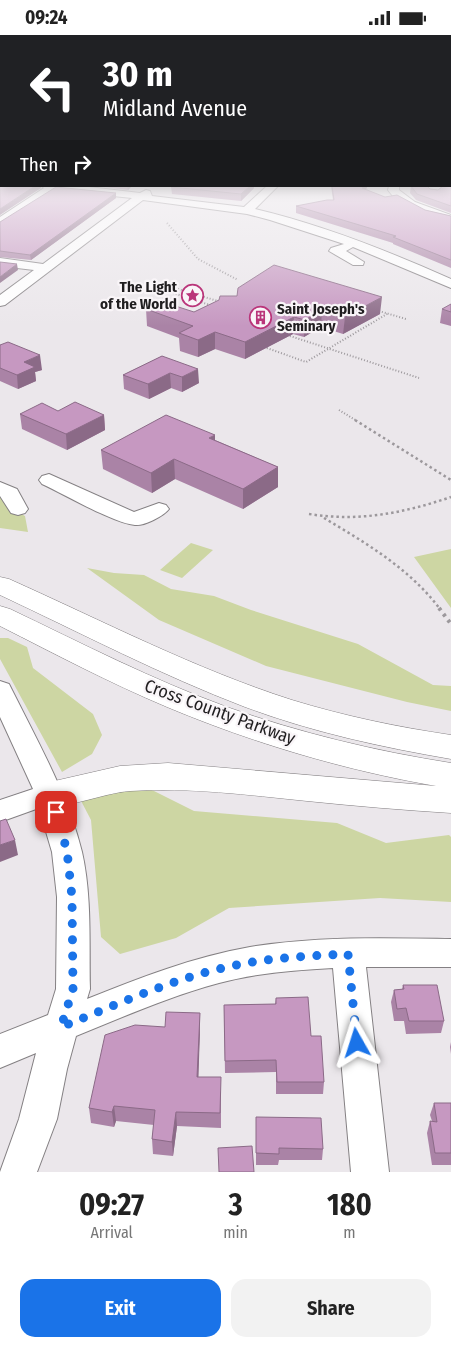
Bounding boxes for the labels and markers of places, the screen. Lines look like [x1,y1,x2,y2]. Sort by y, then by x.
place label: The Light of the World [100,278,178,313]
place icon: The Light of the World [181,284,205,308]
place label: Saint Joseph's Seminary [277,300,365,335]
building icon: Saint Joseph's Seminary [249,306,273,330]
pin [35,791,77,833]

